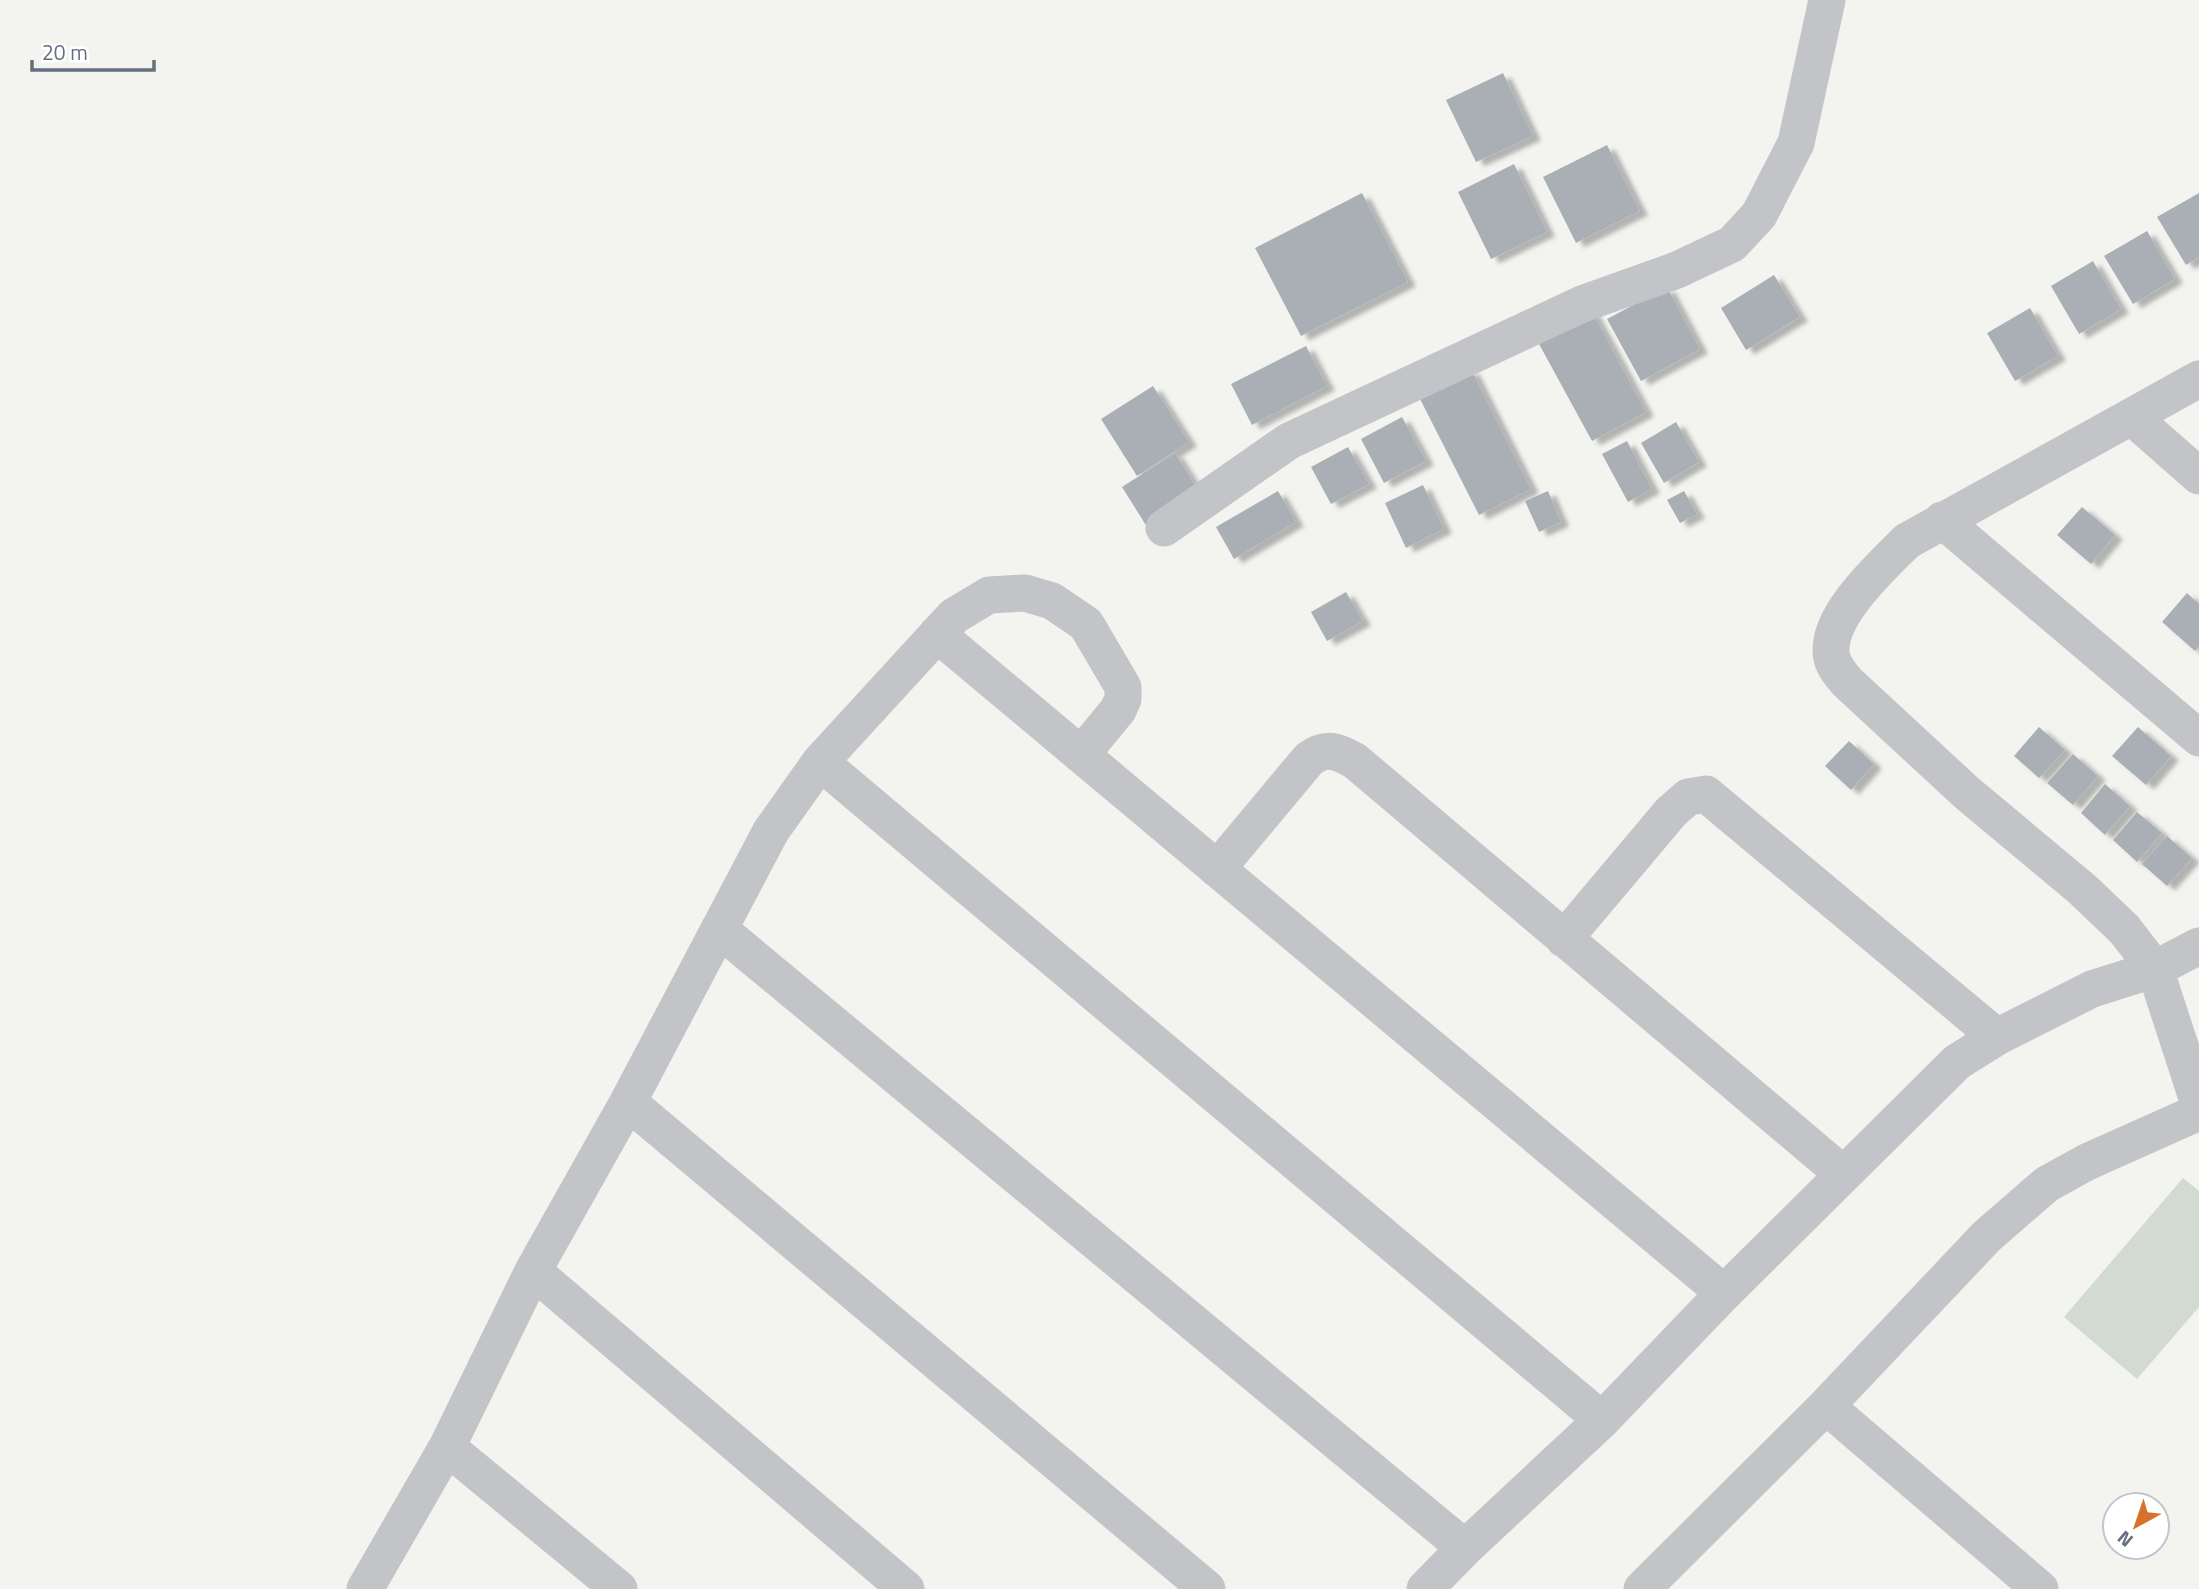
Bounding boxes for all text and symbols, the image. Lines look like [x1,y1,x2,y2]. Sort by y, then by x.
scale bar [32,28,154,72]
text: 20 m [42,36,88,68]
north arrow [2101,1491,2171,1561]
text: N [2110,1524,2139,1555]

